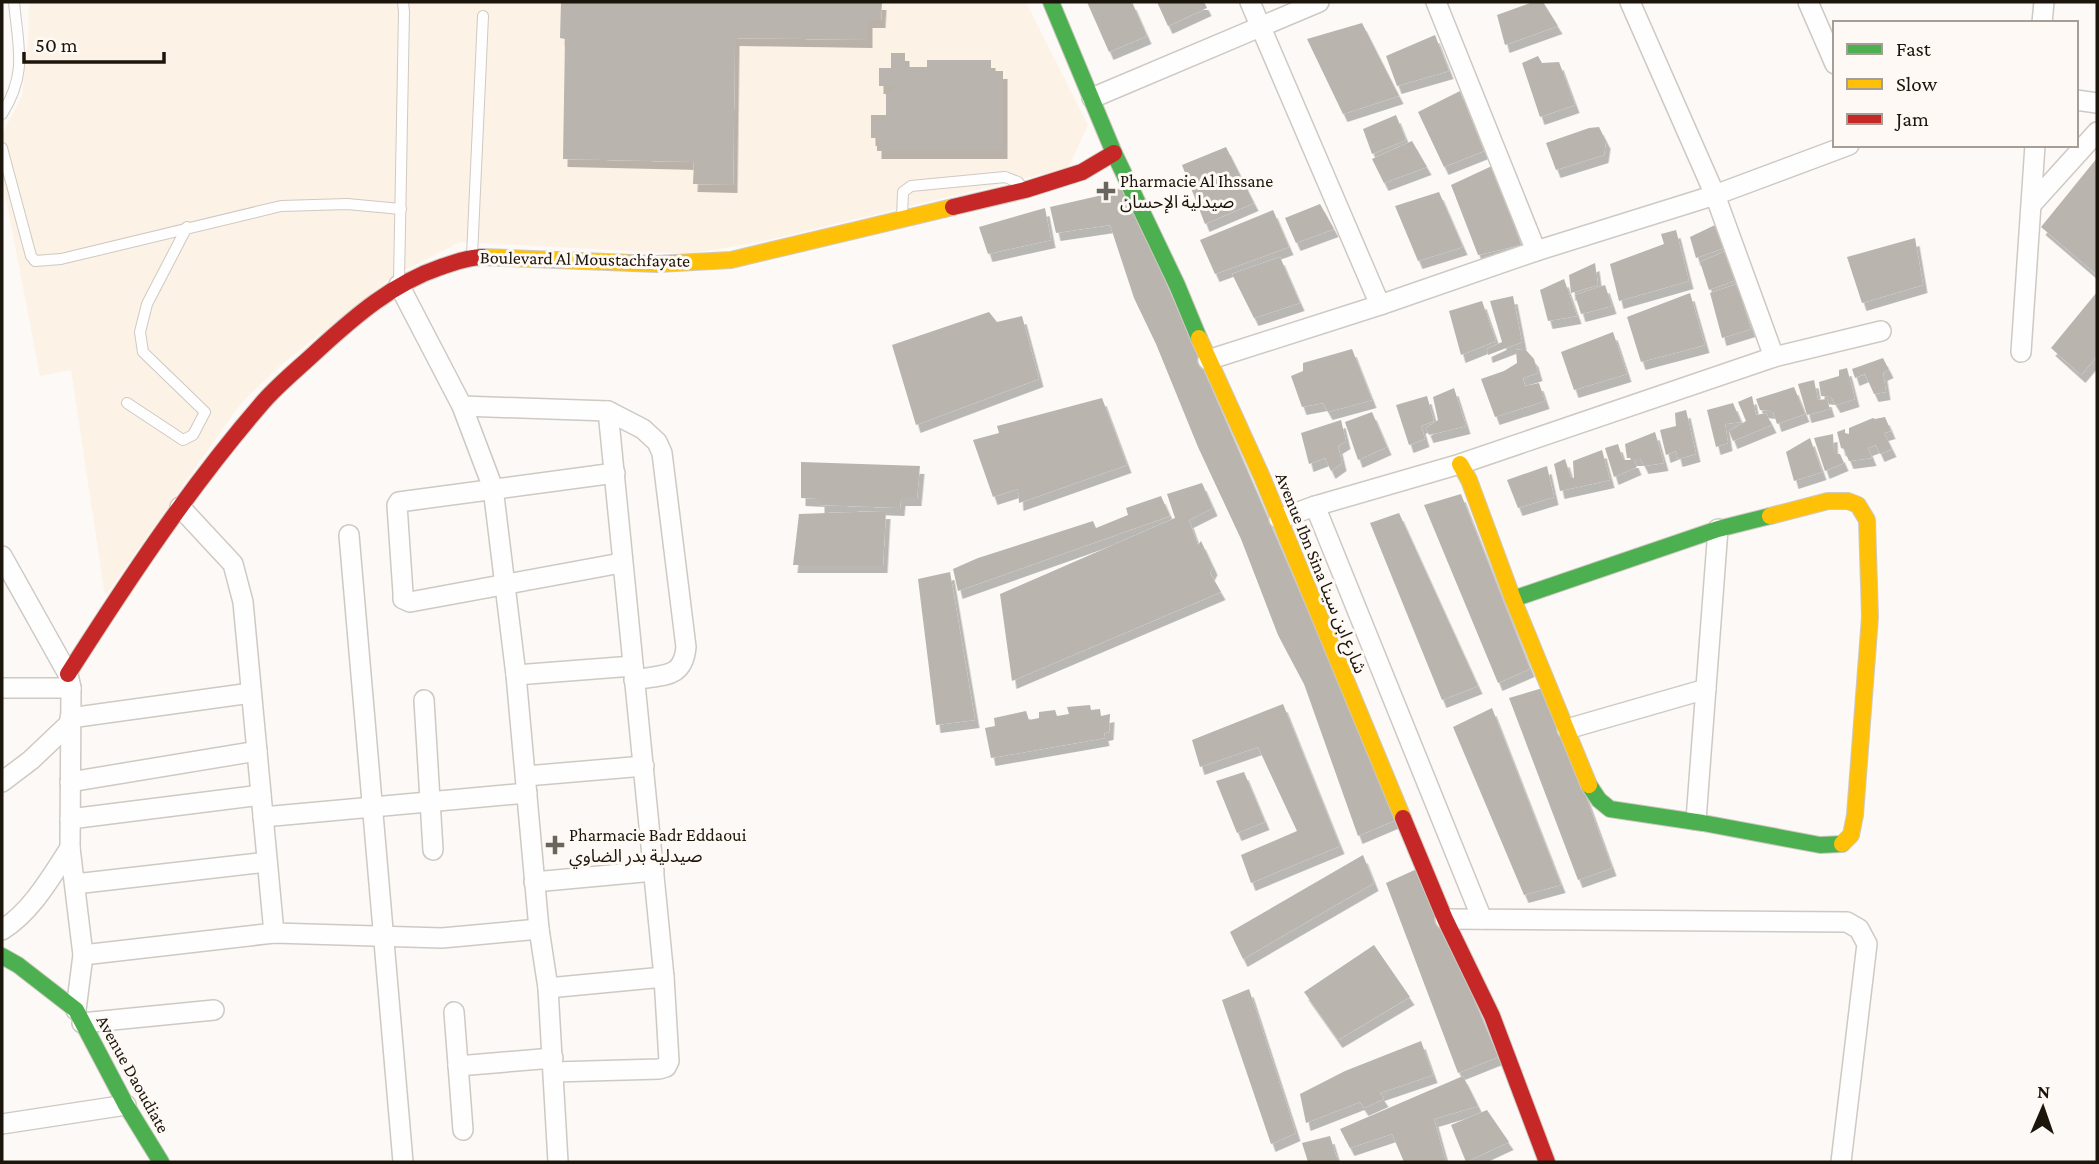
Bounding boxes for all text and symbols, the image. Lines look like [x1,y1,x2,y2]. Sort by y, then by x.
scale bar [24,21,164,65]
legend [1833,21,2078,147]
text: 50 m [35,33,78,57]
text: Fast [1896,37,1932,61]
text: Slow [1896,72,1938,96]
text: Jam [1894,107,1929,131]
place label: Pharmacie Al Ihssane صيدلية الإحسان [1120,171,1273,214]
marker: Pharmacie Al Ihssane صيدلية الإحسان [1098,183,1114,199]
street label: Boulevard Al Moustachfayate [480,247,690,271]
street label: Avenue Ibn Sina شارع ابن سينا [1268,470,1371,678]
place label: Pharmacie Badr Eddaoui صيدلية بدر الضاوي [569,825,747,869]
marker: Pharmacie Badr Eddaoui صيدلية بدر الضاوي [547,837,563,853]
street label: Avenue Daoudiate [92,1012,174,1136]
north arrow [2008,1073,2078,1143]
text: N [2037,1081,2050,1102]

